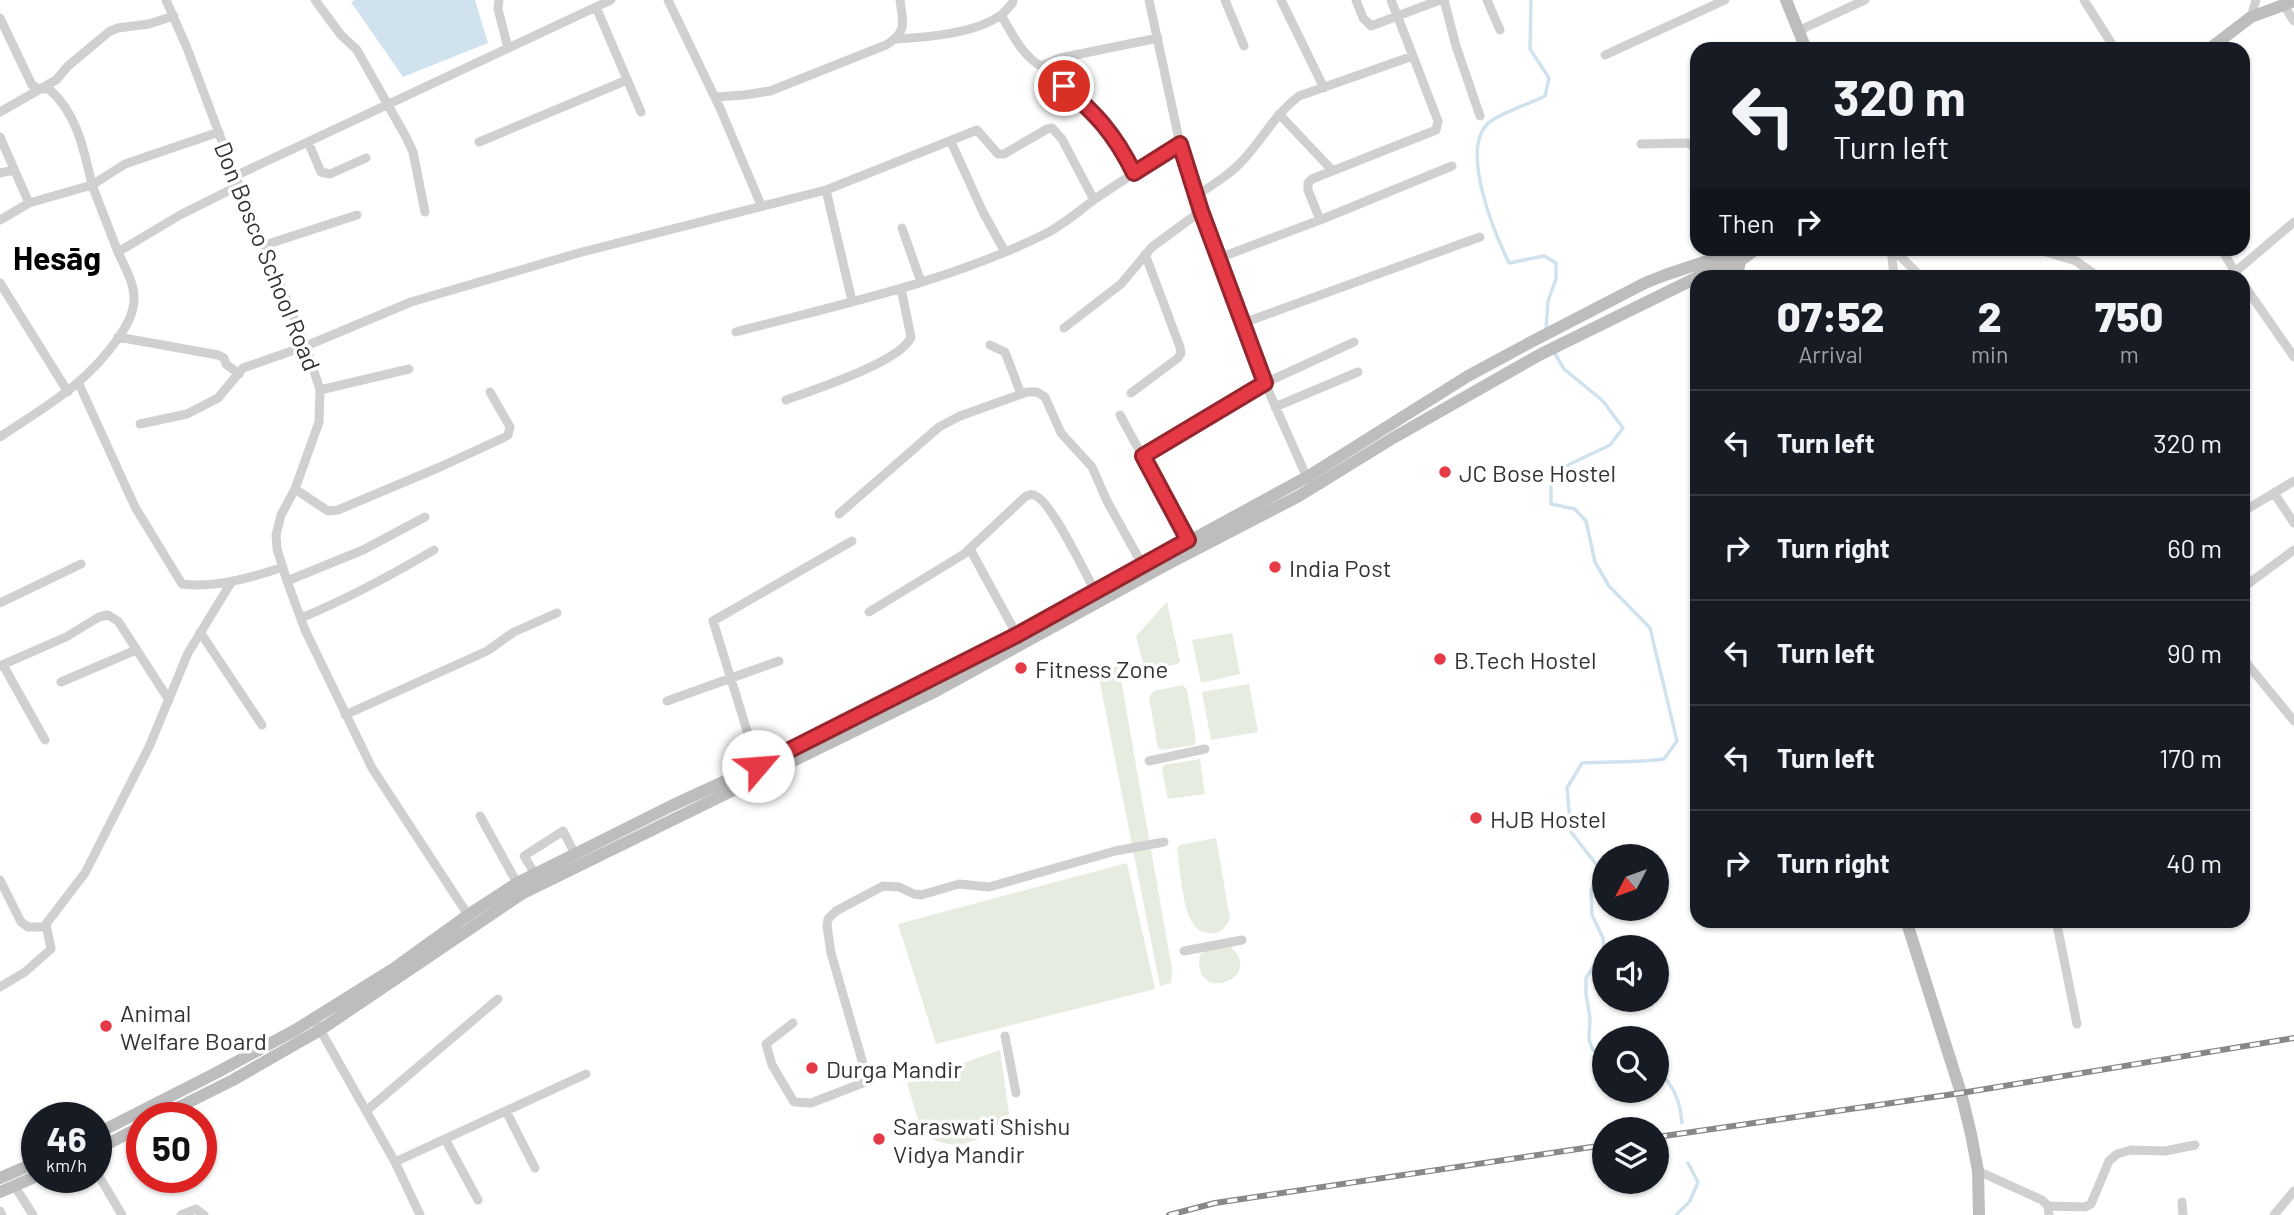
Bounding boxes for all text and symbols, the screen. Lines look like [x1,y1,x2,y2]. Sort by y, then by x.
pin [1034,56,1094,116]
icon: arrive [1045,67,1083,105]
text: 320 m [1833,67,1966,126]
icon: left [1718,70,1809,161]
text: Turn left [1833,127,1950,165]
street label: Don Bosco School Road [209,137,327,375]
icon: right [1789,203,1827,241]
text: Then [1718,207,1775,238]
district label: Hesāg [13,238,101,276]
text: 07:52 [1777,290,1884,340]
text: 2 [1978,290,2002,340]
text: 750 [2095,290,2163,340]
text: Arrival [1798,340,1863,368]
text: min [1971,340,2008,368]
text: m [2120,340,2139,368]
icon: left [1718,424,1756,462]
text: Turn left [1777,427,1875,458]
text: 320 m [2153,427,2222,458]
place label: JC Bose Hostel [1459,458,1616,487]
marker: JC Bose Hostel [1437,464,1453,480]
icon: right [1718,529,1756,567]
text: Turn right [1777,532,1890,563]
text: 60 m [2167,532,2222,563]
place label: India Post [1289,553,1391,582]
marker: India Post [1267,559,1283,575]
icon: left [1718,634,1756,672]
text: Turn left [1777,637,1875,668]
text: 90 m [2167,637,2222,668]
place label: B.Tech Hostel [1454,645,1597,674]
marker: B.Tech Hostel [1432,651,1448,667]
place label: Fitness Zone [1035,654,1168,683]
marker: Fitness Zone [1013,660,1029,676]
position arrow [721,729,795,803]
icon: left [1718,739,1756,777]
text: Turn left [1777,742,1875,773]
text: 170 m [2159,742,2222,773]
place label: HJB Hostel [1490,804,1606,833]
marker: HJB Hostel [1468,810,1484,826]
north arrow [1592,844,1670,920]
map controls [1592,844,1669,1194]
icon: right [1718,844,1756,882]
text: Turn right [1777,847,1890,878]
text: 40 m [2166,847,2222,878]
button: sound [1592,935,1669,1012]
place label: Animal Welfare Board [120,998,267,1055]
marker: Animal Welfare Board [98,1018,114,1034]
button: search [1592,1026,1669,1103]
place label: Durga Mandir [826,1054,962,1083]
marker: Durga Mandir [804,1060,820,1076]
speed limit sign: 50 [126,1102,217,1193]
place label: Saraswati Shishu Vidya Mandir [893,1111,1070,1168]
text: 46 [47,1117,86,1159]
button: layers [1592,1117,1669,1194]
marker: Saraswati Shishu Vidya Mandir [871,1131,887,1147]
text: km/h [46,1154,87,1176]

